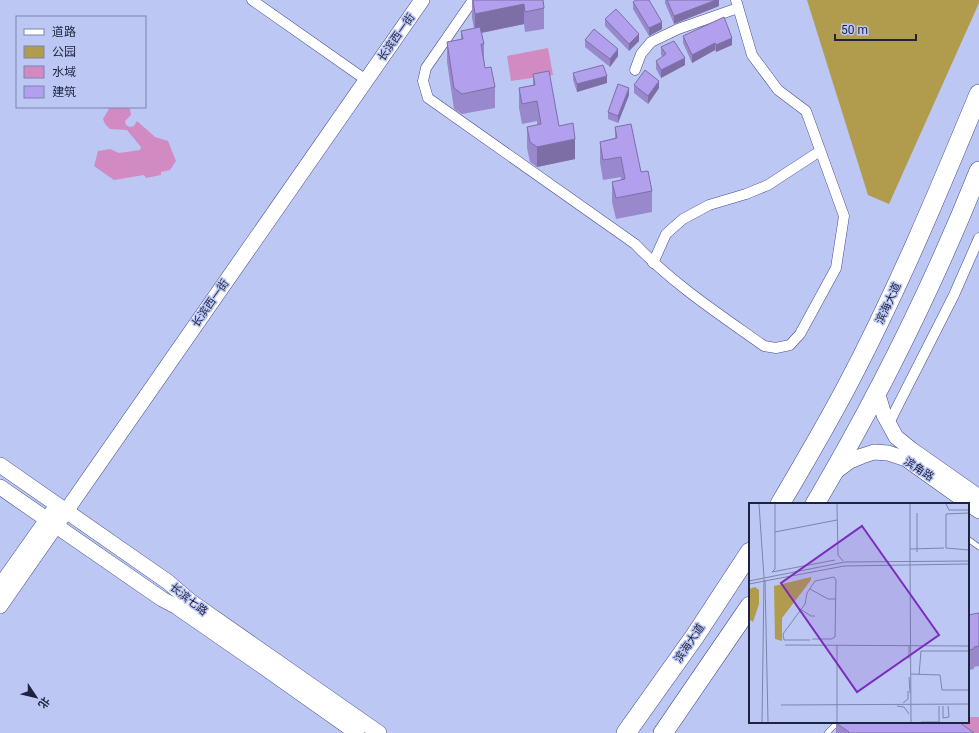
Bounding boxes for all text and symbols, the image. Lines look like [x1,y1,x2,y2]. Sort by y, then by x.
street label: 长滨西一街 [375,11,418,64]
legend [16,16,146,108]
scale bar [835,16,916,42]
text: 50 m [841,23,868,37]
text: 道路 [52,25,76,39]
text: 公园 [52,45,76,59]
text: 水域 [52,65,76,79]
text: 建筑 [52,85,76,99]
street label: 长滨西一街 [189,277,232,330]
street label: 滨海大道 [873,281,904,326]
street label: 滨角路 [901,455,936,484]
inset map [749,503,969,723]
street label: 长滨七路 [167,581,210,618]
street label: 滨海大道 [672,621,707,665]
north arrow [16,677,56,717]
text: 北 [35,694,52,711]

